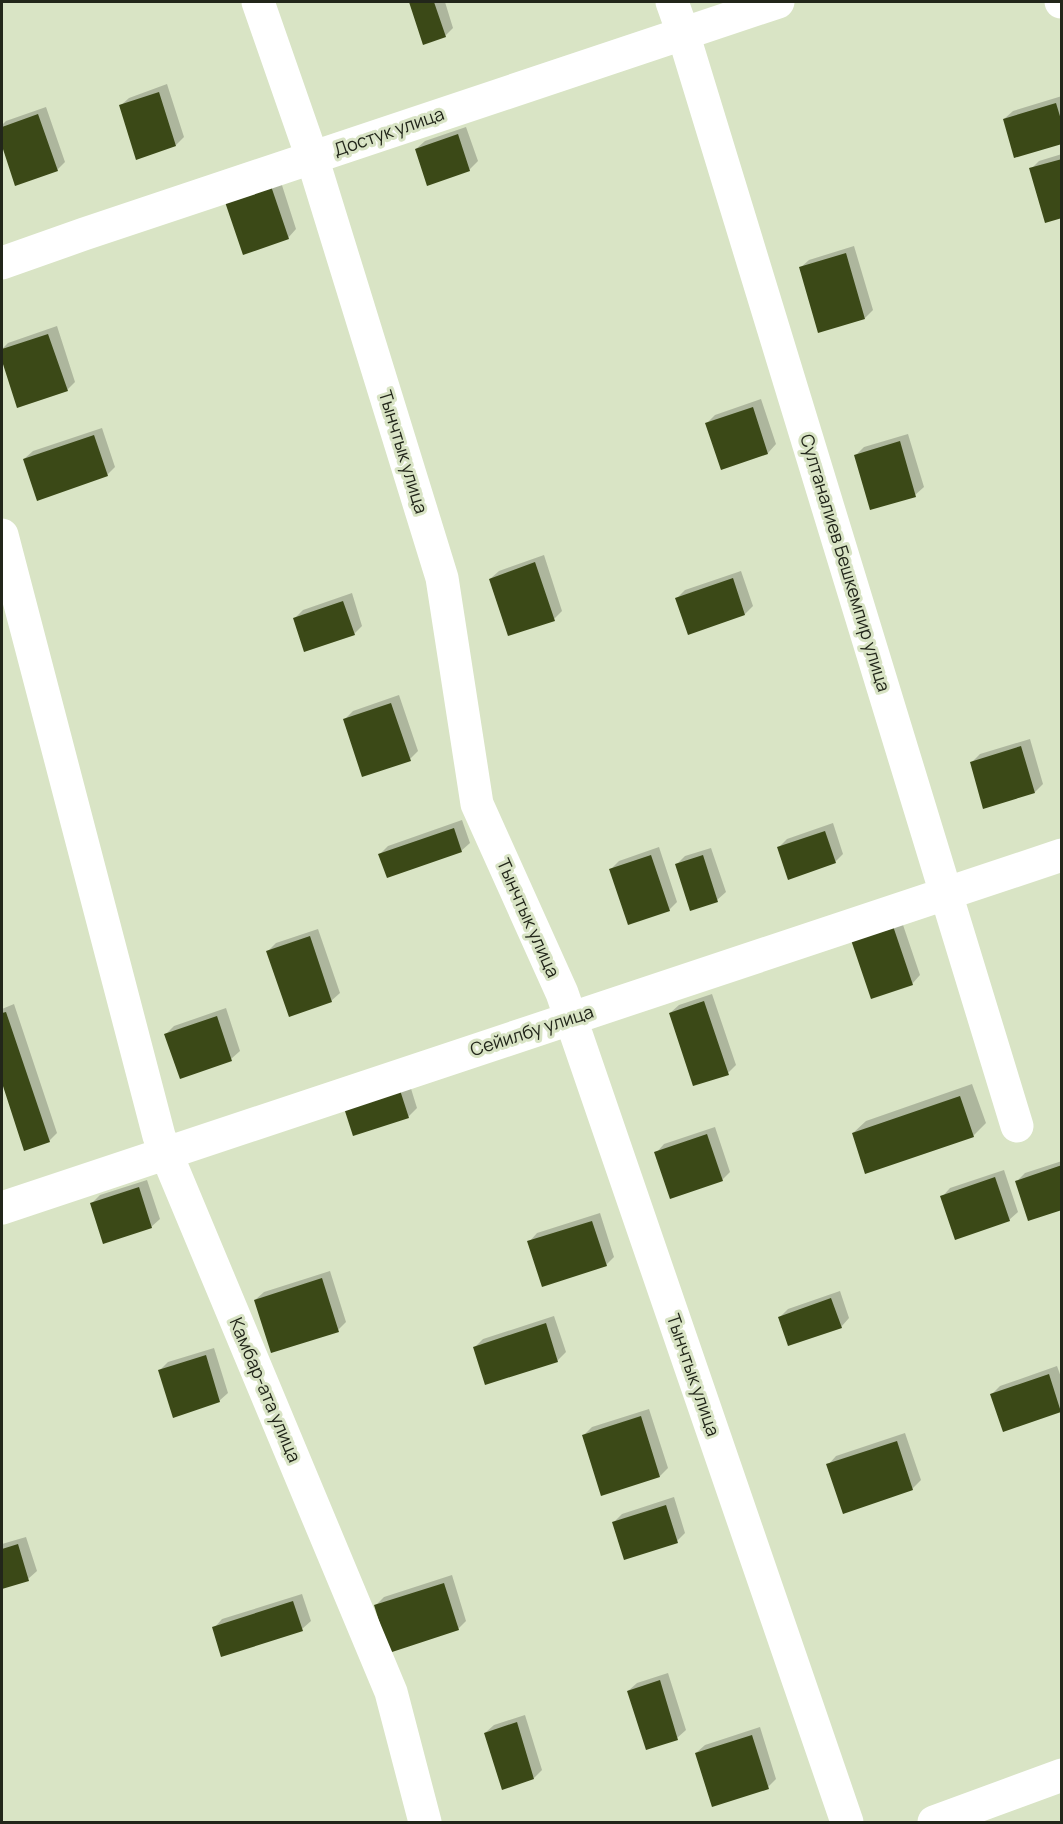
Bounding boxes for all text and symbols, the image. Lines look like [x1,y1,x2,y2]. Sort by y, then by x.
street label: Достук улица [330,101,447,161]
street label: Тынчтык улица [374,387,434,516]
street label: Султаналиев Бешкемпир улица [795,431,897,694]
street label: Тынчтык улица [492,854,566,981]
street label: Сейилбу улица [467,999,596,1061]
street label: Тынчтык улица [662,1310,726,1439]
street label: Камбар-ата улица [225,1314,307,1466]

